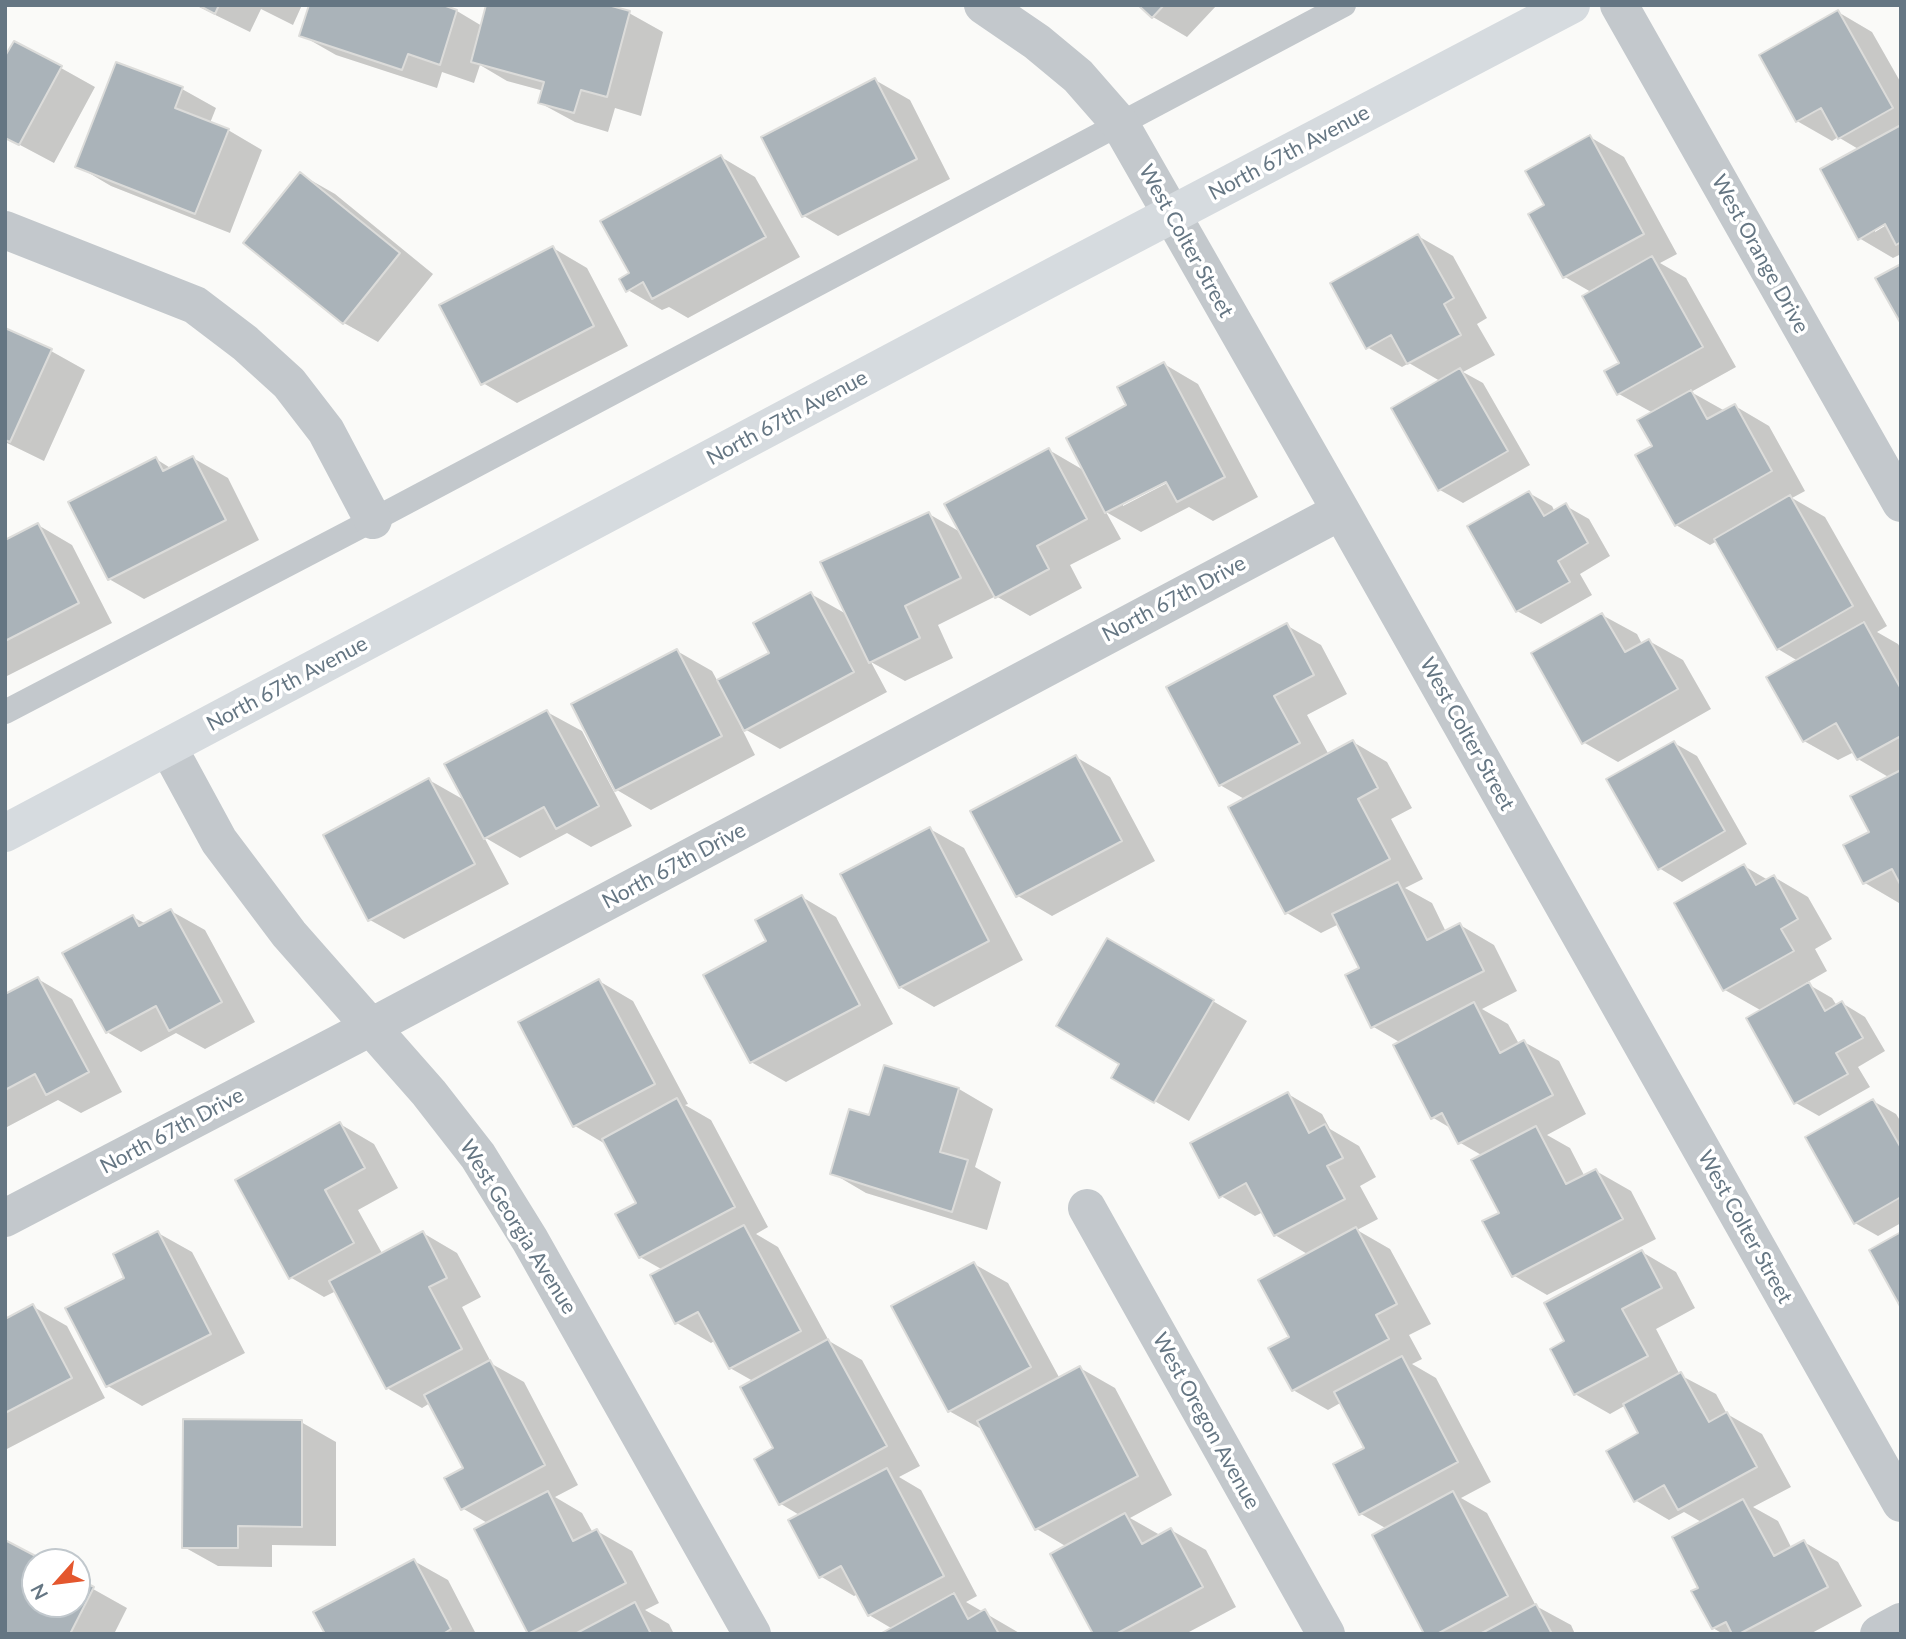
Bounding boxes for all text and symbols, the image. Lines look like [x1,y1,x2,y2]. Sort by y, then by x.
street label: North 67th Avenue [1204,100,1374,206]
street label: West Colter Street [1133,160,1239,322]
street label: West Orange Drive [1706,170,1814,338]
street label: North 67th Avenue [702,365,872,471]
street label: North 67th Drive [1098,551,1250,647]
street label: North 67th Avenue [202,631,372,737]
street label: West Colter Street [1414,653,1520,815]
street label: North 67th Drive [598,818,750,914]
street label: North 67th Drive [96,1083,248,1179]
street label: West Georgia Avenue [454,1135,582,1319]
street label: West Colter Street [1692,1146,1798,1308]
street label: West Oregon Avenue [1147,1328,1265,1514]
north arrow [21,1548,91,1618]
text: N [25,1580,52,1604]

